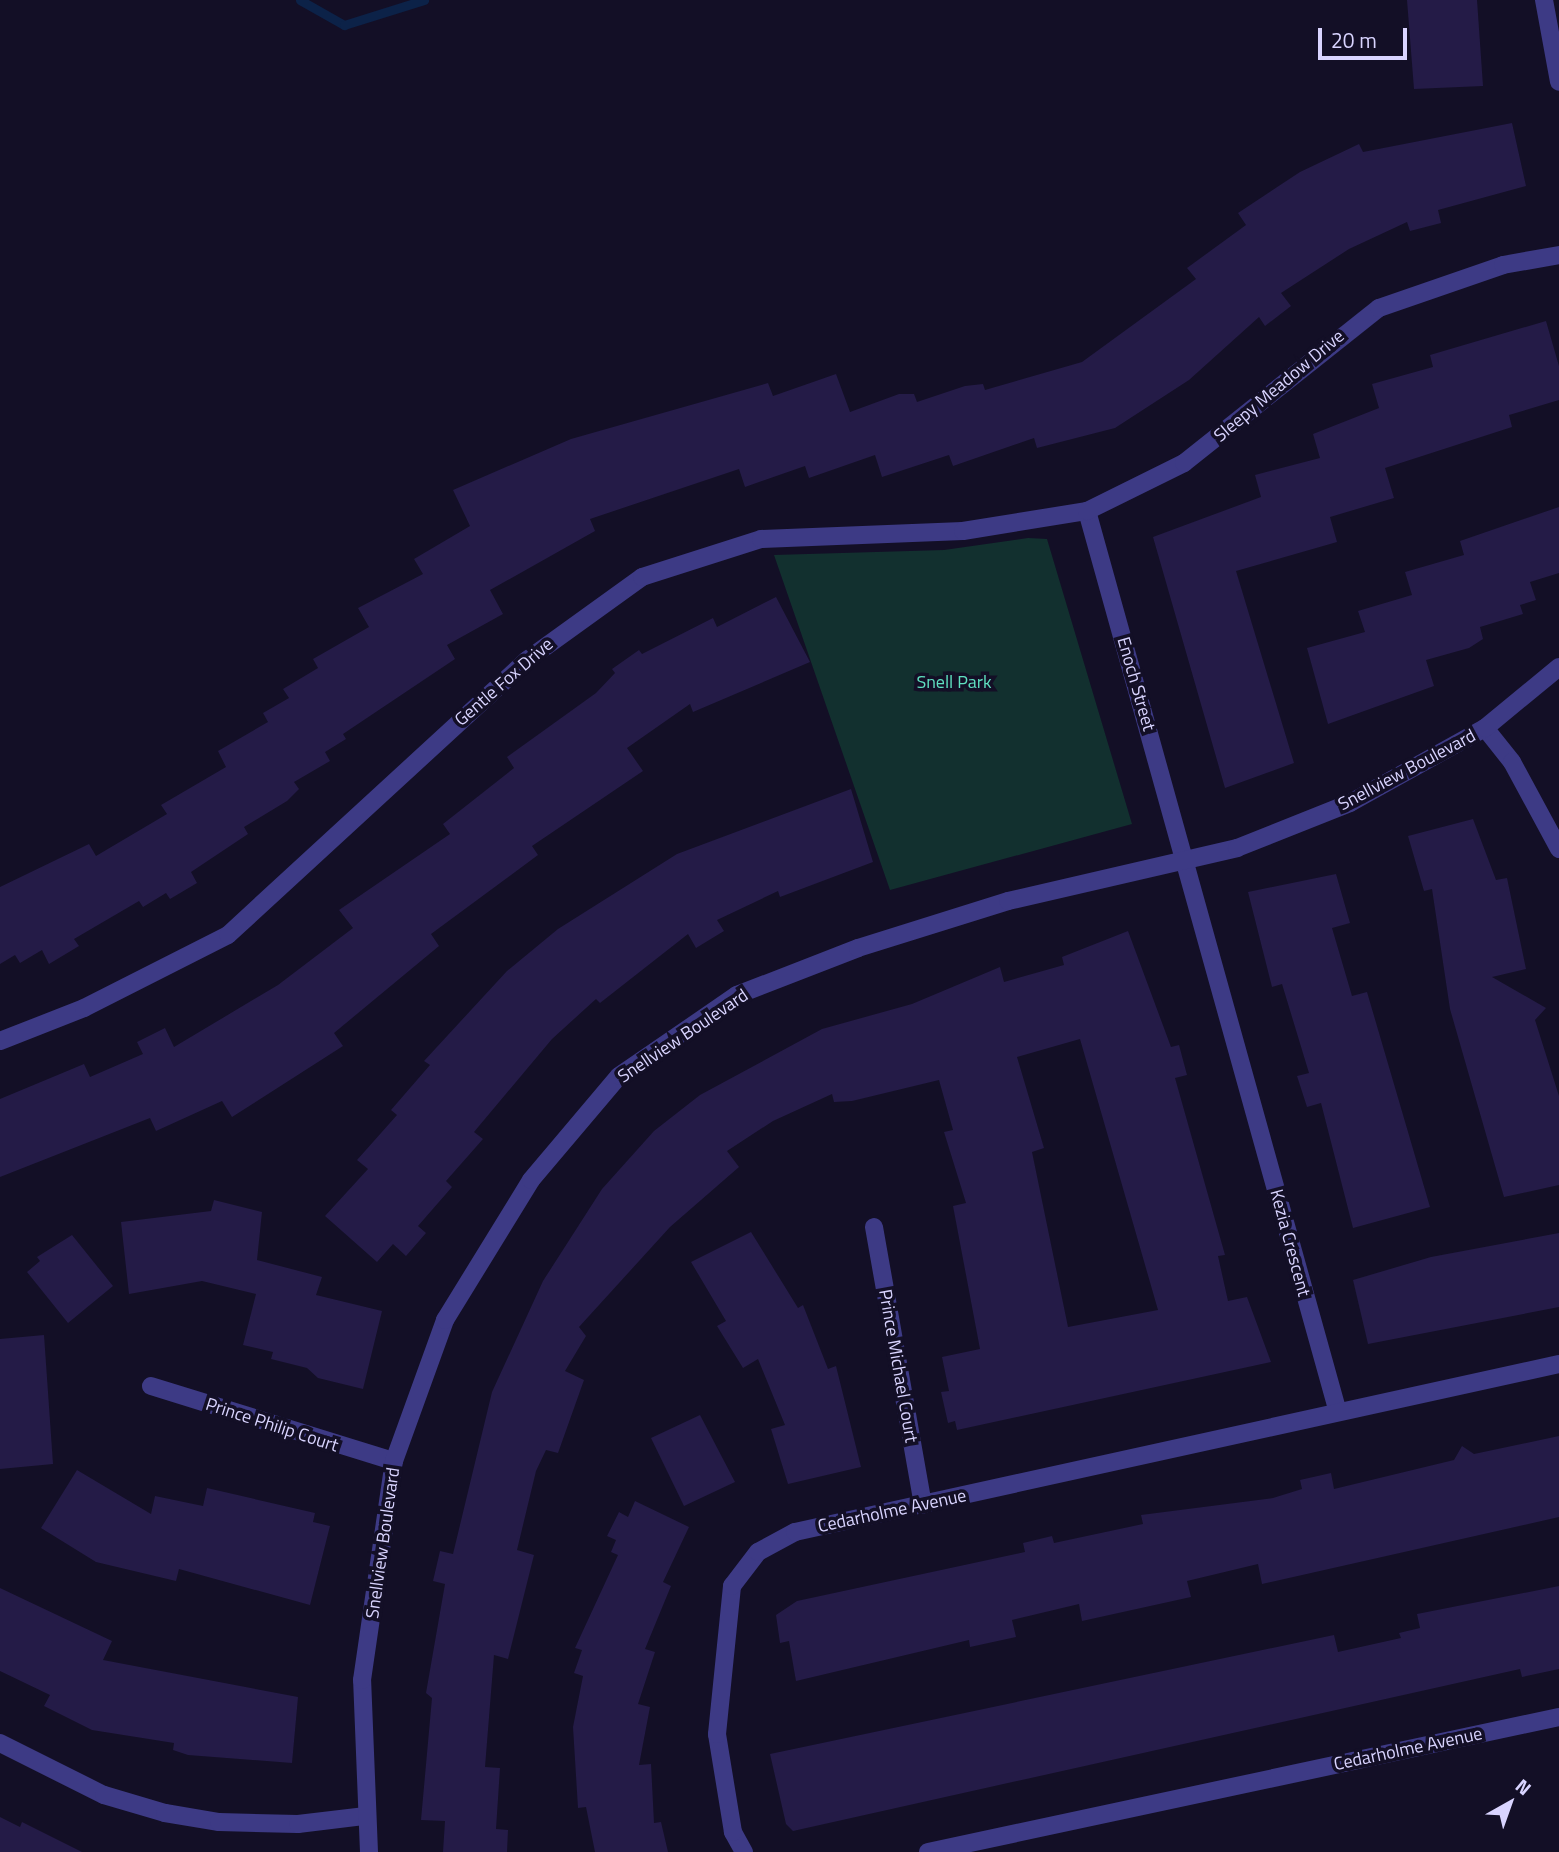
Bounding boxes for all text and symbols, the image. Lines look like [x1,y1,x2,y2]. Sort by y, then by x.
scale bar [1321,14,1410,58]
text: 20 m [1331,24,1377,56]
street label: Sleepy Meadow Drive [1210,325,1348,447]
street label: Gentle Fox Drive [450,633,558,731]
street label: Enoch Street [1112,634,1160,734]
park label: Snell Park [916,671,992,693]
street label: Snellview Boulevard [1335,725,1479,815]
street label: Snellview Boulevard [614,984,752,1088]
street label: Kezia Crescent [1265,1187,1315,1299]
street label: Prince Michael Court [874,1288,922,1444]
street label: Prince Philip Court [203,1393,341,1457]
street label: Snellview Boulevard [362,1466,404,1620]
street label: Cedarholme Avenue [816,1485,968,1537]
street label: Cedarholme Avenue [1332,1723,1484,1775]
north arrow [1475,1768,1545,1838]
text: N [1509,1771,1538,1802]

